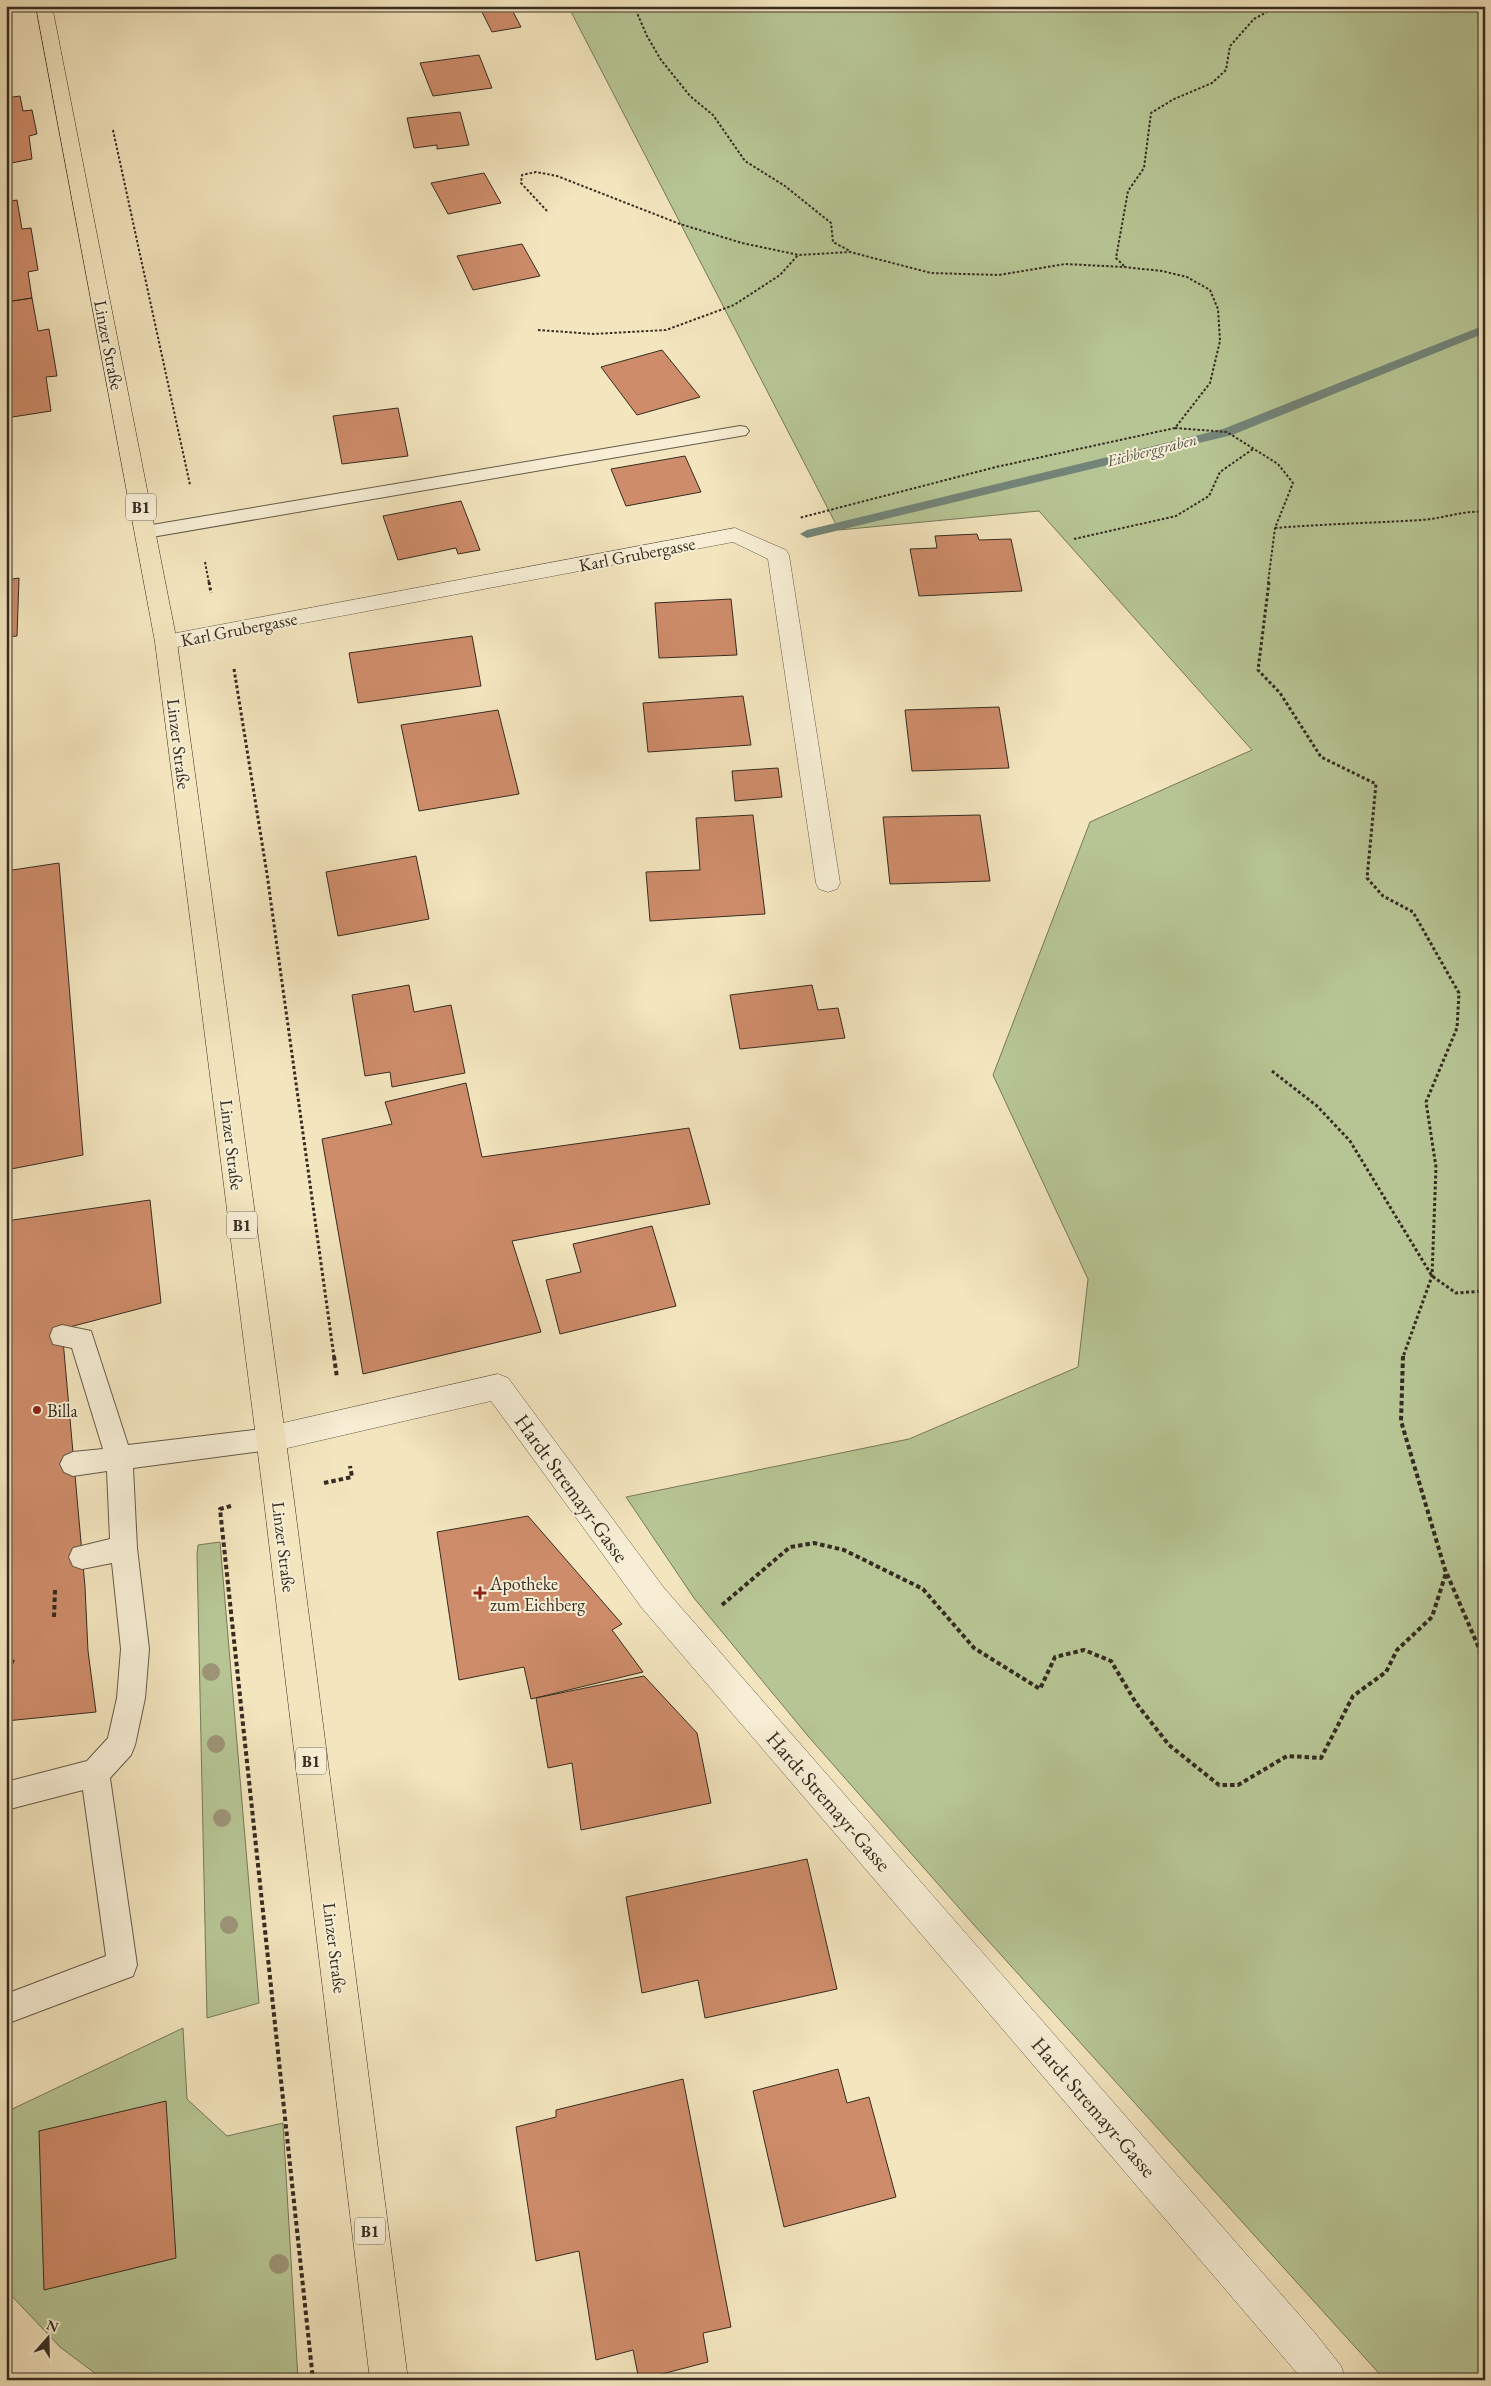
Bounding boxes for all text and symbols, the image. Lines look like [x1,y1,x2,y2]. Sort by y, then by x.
street label: Linzer Straße [89,298,129,392]
water label: Eichberggraben [1104,429,1199,472]
road number: B1 [126,494,156,520]
street label: Karl Grubergasse [577,531,697,577]
street label: Karl Grubergasse [179,606,299,652]
street label: Linzer Straße [162,697,196,791]
street label: Linzer Straße [215,1098,249,1192]
road number: B1 [227,1212,257,1238]
place label: Billa [47,1399,79,1422]
marker: Billa [31,1404,43,1416]
street label: Hardt Stremayr-Gasse [509,1408,635,1568]
street label: Linzer Straße [267,1500,301,1594]
place label: Apotheke zum Eichberg [489,1572,585,1616]
marker: Apotheke zum Eichberg [474,1587,486,1599]
street label: Hardt Stremayr-Gasse [761,1725,897,1877]
road number: B1 [296,1748,326,1774]
street label: Linzer Straße [318,1901,352,1995]
street label: Hardt Stremayr-Gasse [1026,2031,1162,2183]
road number: B1 [355,2218,385,2244]
north arrow [22,2314,72,2364]
text: N [44,2315,61,2336]

